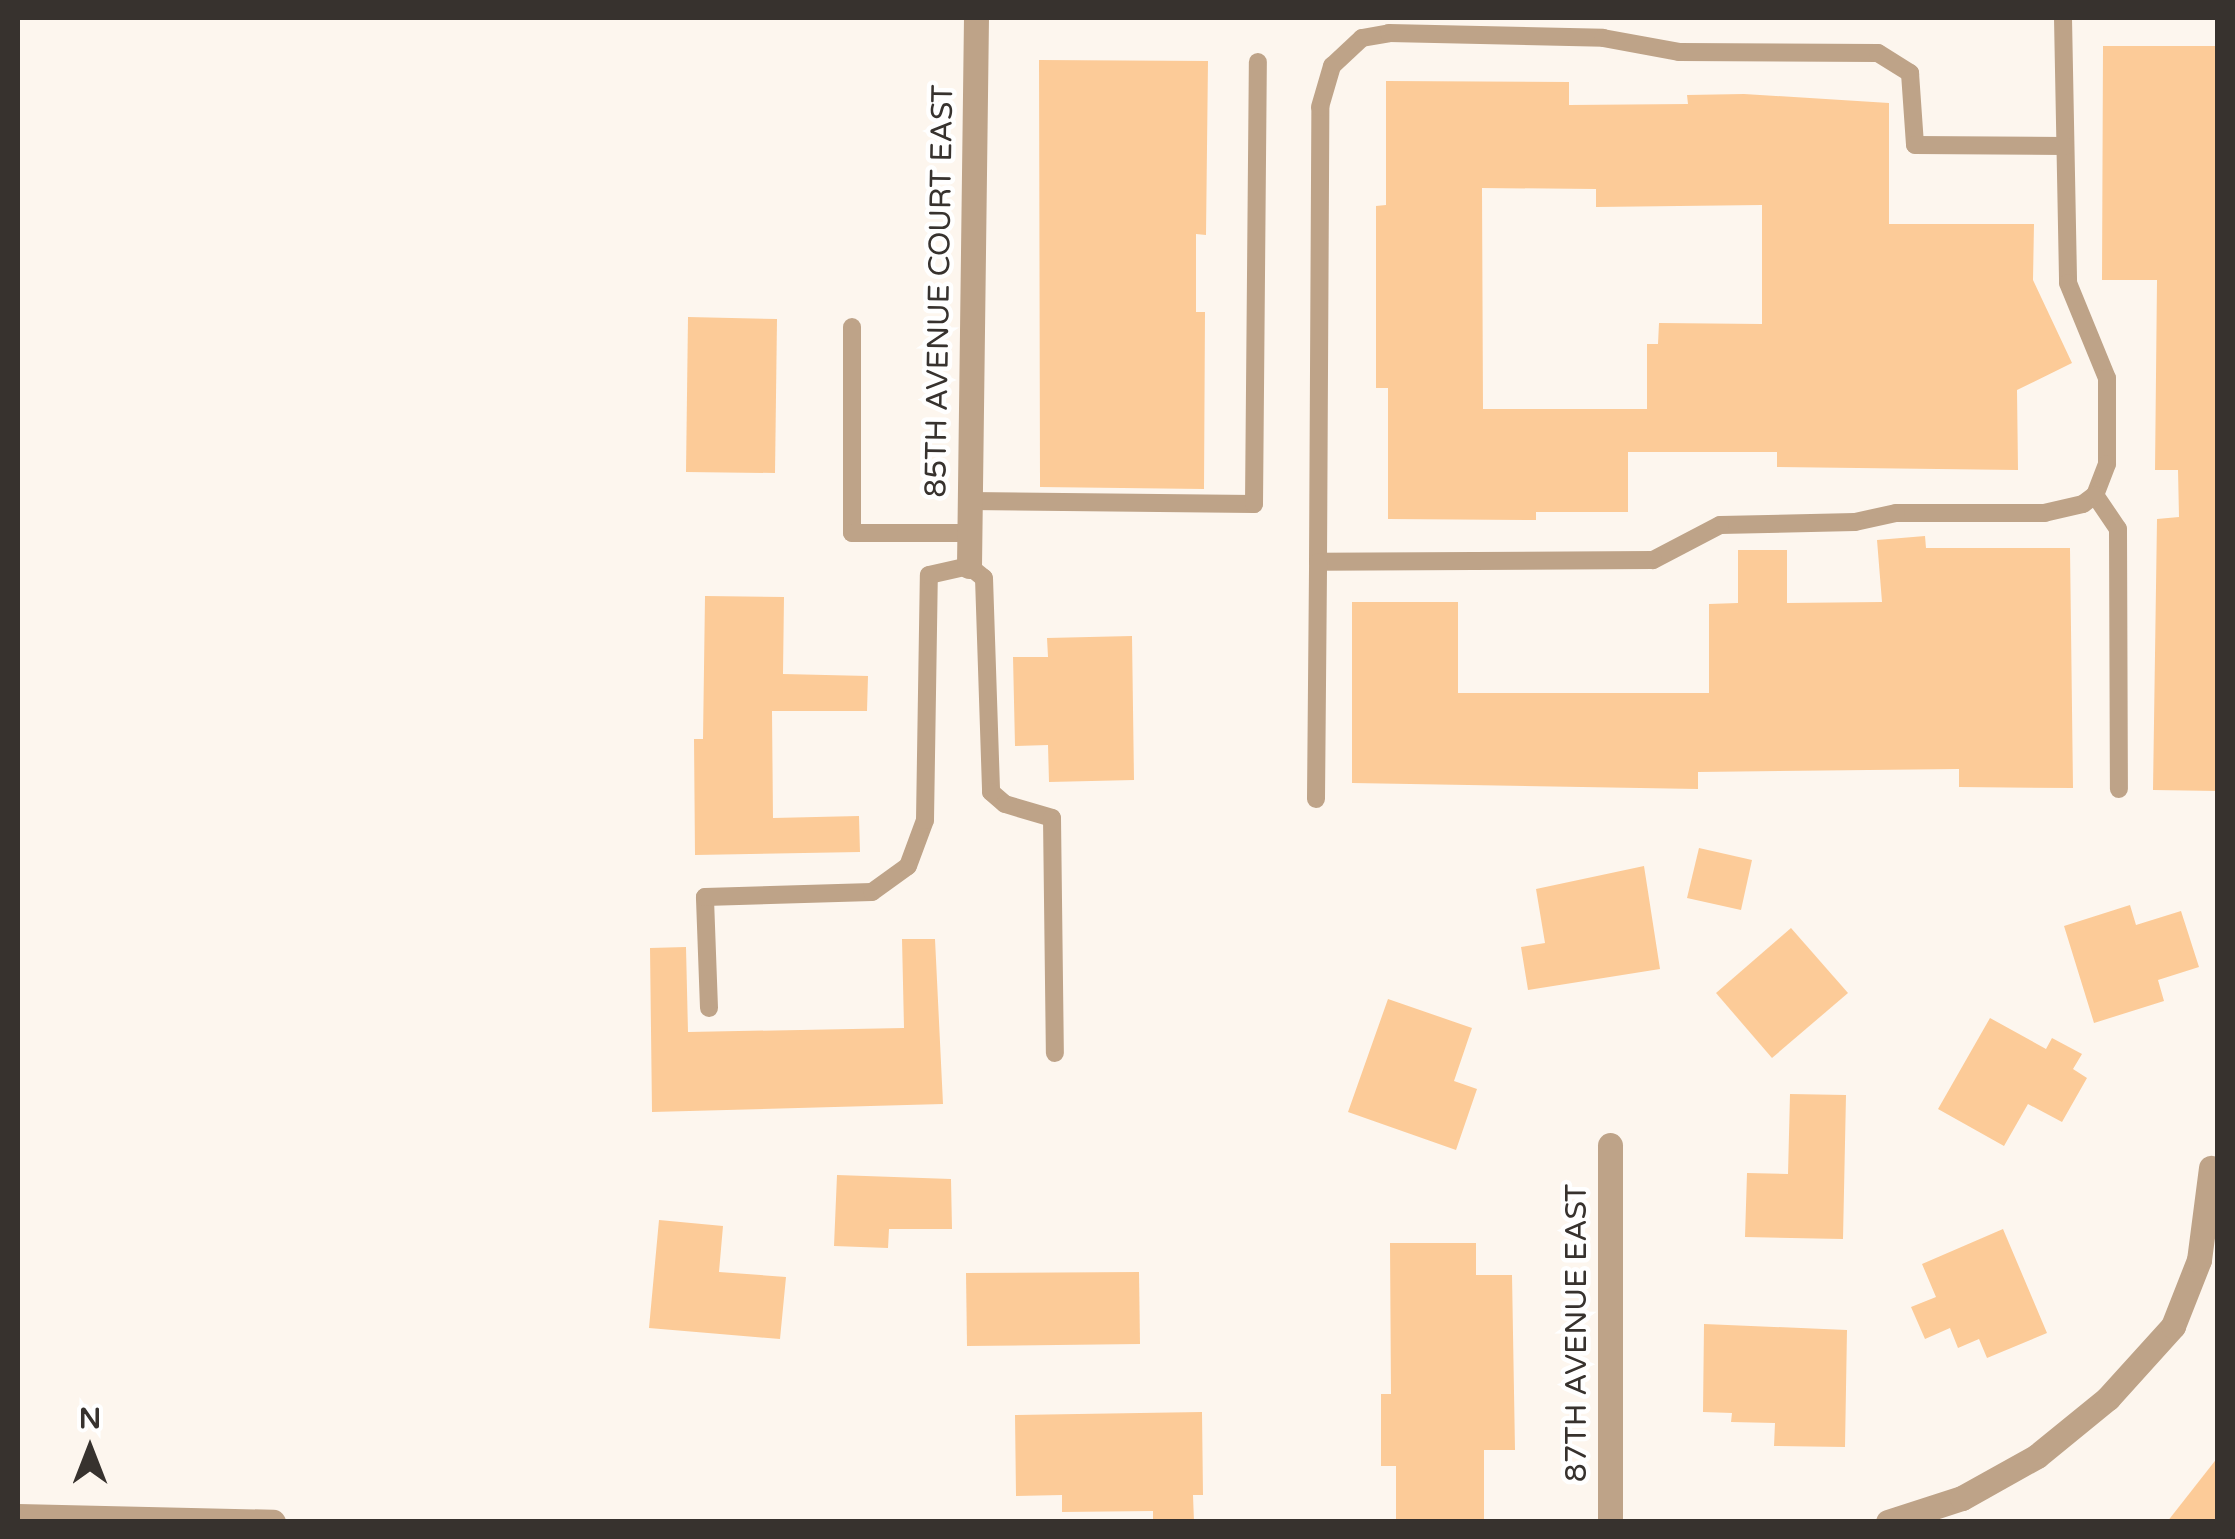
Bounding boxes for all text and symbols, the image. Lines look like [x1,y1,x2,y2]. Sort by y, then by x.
street label: 85TH AVENUE COURT EAST [918,84,962,498]
street label: 87TH AVENUE EAST [1559,1184,1595,1482]
north arrow [40,1399,140,1499]
text: N [79,1402,101,1436]

